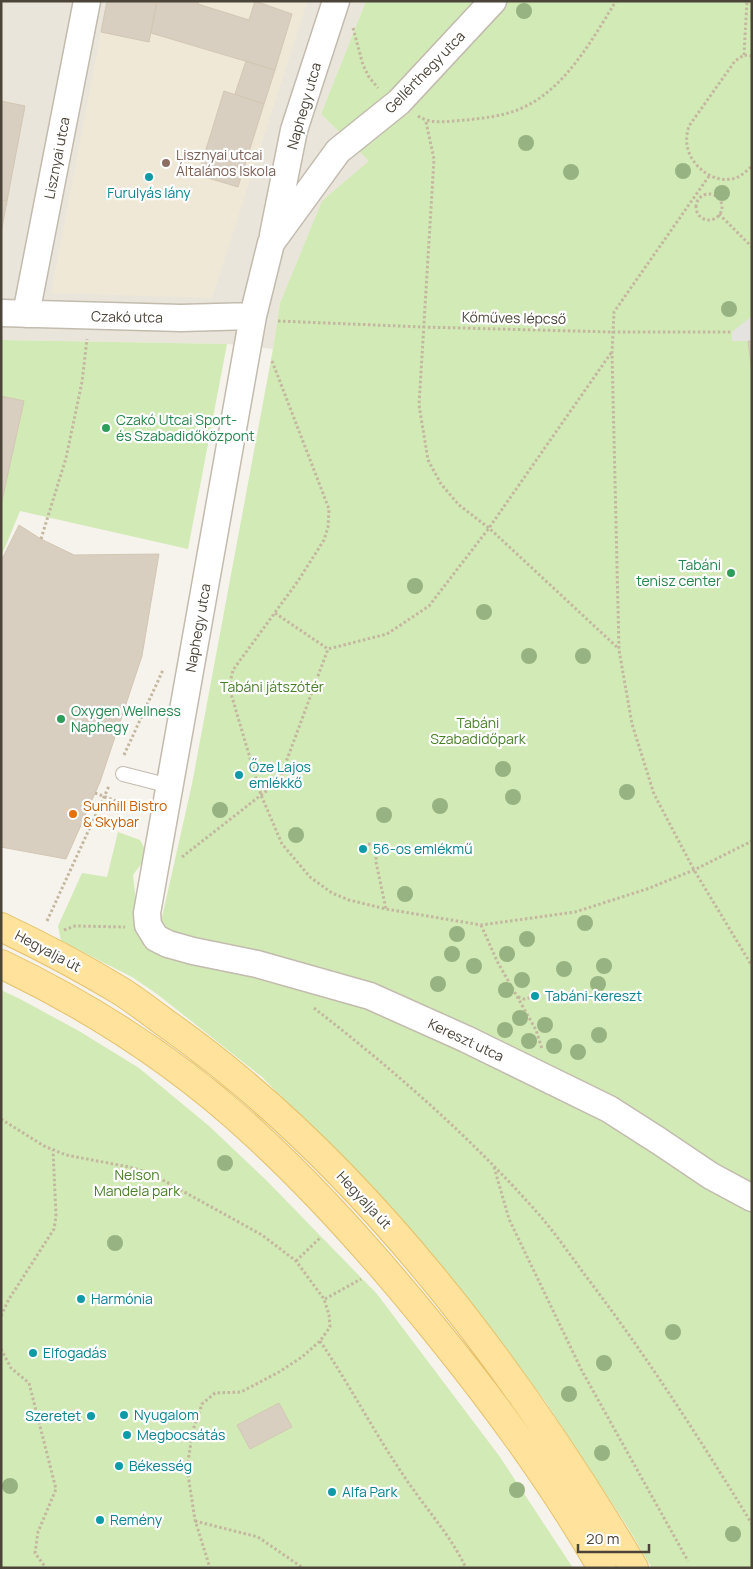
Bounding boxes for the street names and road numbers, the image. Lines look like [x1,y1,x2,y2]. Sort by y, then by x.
street label: Gellérthegy utca [380,26,469,117]
street label: Naphegy utca [282,60,325,152]
street label: Lisznyai utca [39,115,74,201]
street label: Czakó utca [91,306,163,327]
street label: Kőműves lépcső [462,307,566,328]
street label: Naphegy utca [180,582,215,674]
street label: Hegyalja út [12,925,85,976]
street label: Kereszt utca [425,1014,507,1065]
street label: Hegyalja út [333,1167,396,1233]

